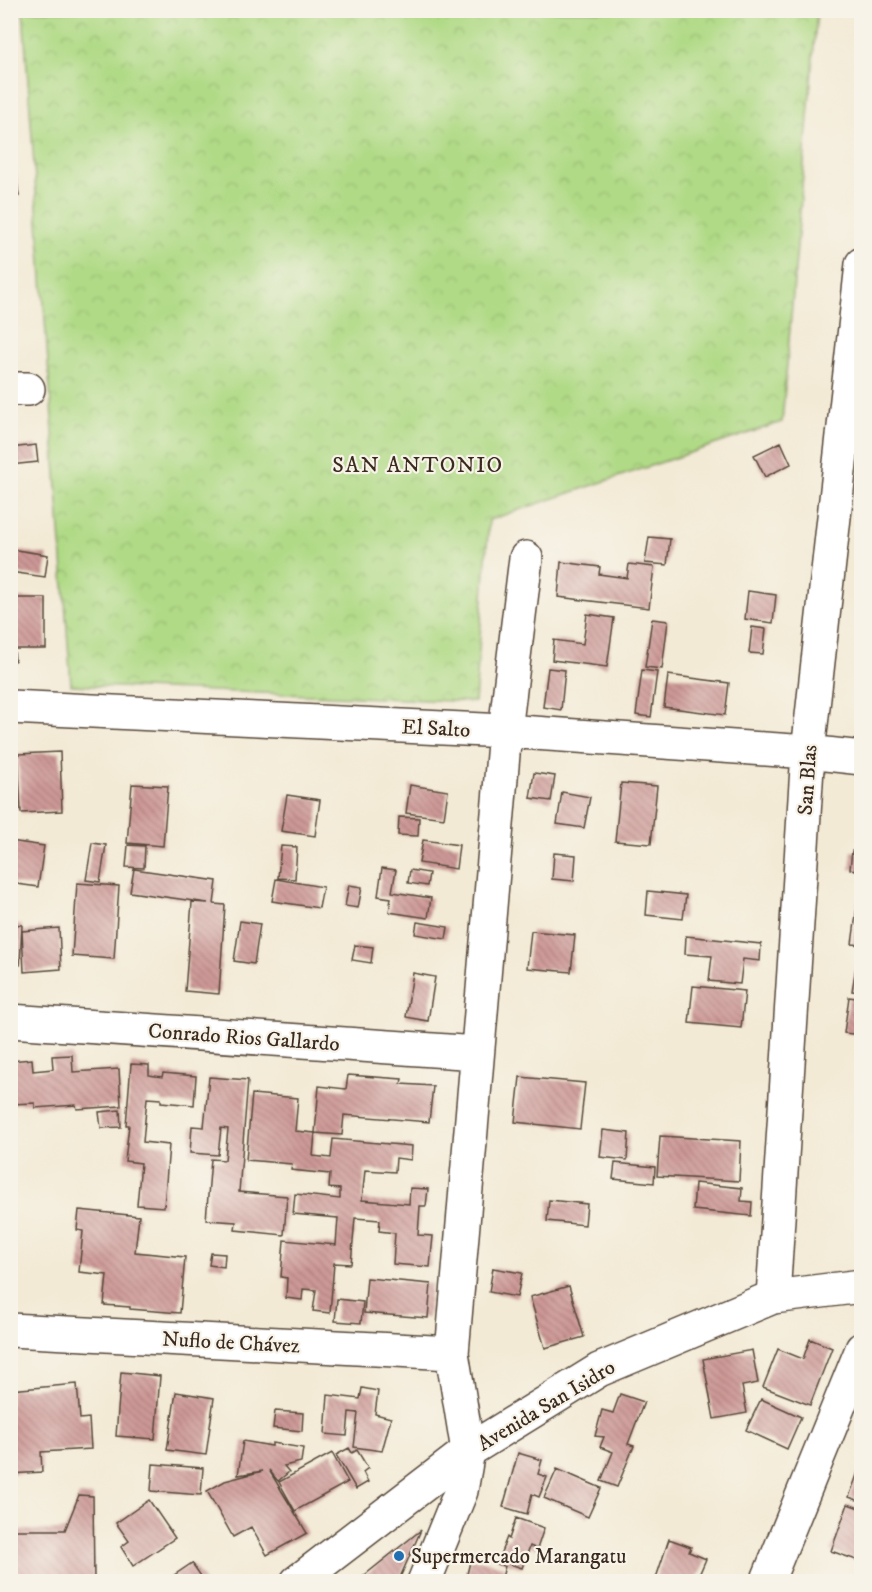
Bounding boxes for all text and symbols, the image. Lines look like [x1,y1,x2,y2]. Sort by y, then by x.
district label: SAN ANTONIO [332,452,504,479]
street label: El Salto [401,714,471,744]
street label: San Blas [793,744,823,816]
street label: Conrado Rios Gallardo [147,1018,340,1058]
street label: Nuflo de Chávez [161,1326,301,1360]
street label: Avenida San Isidro [473,1355,620,1457]
place label: Supermercado Marangatu [411,1544,626,1570]
marker: Supermercado Marangatu [392,1549,406,1563]

